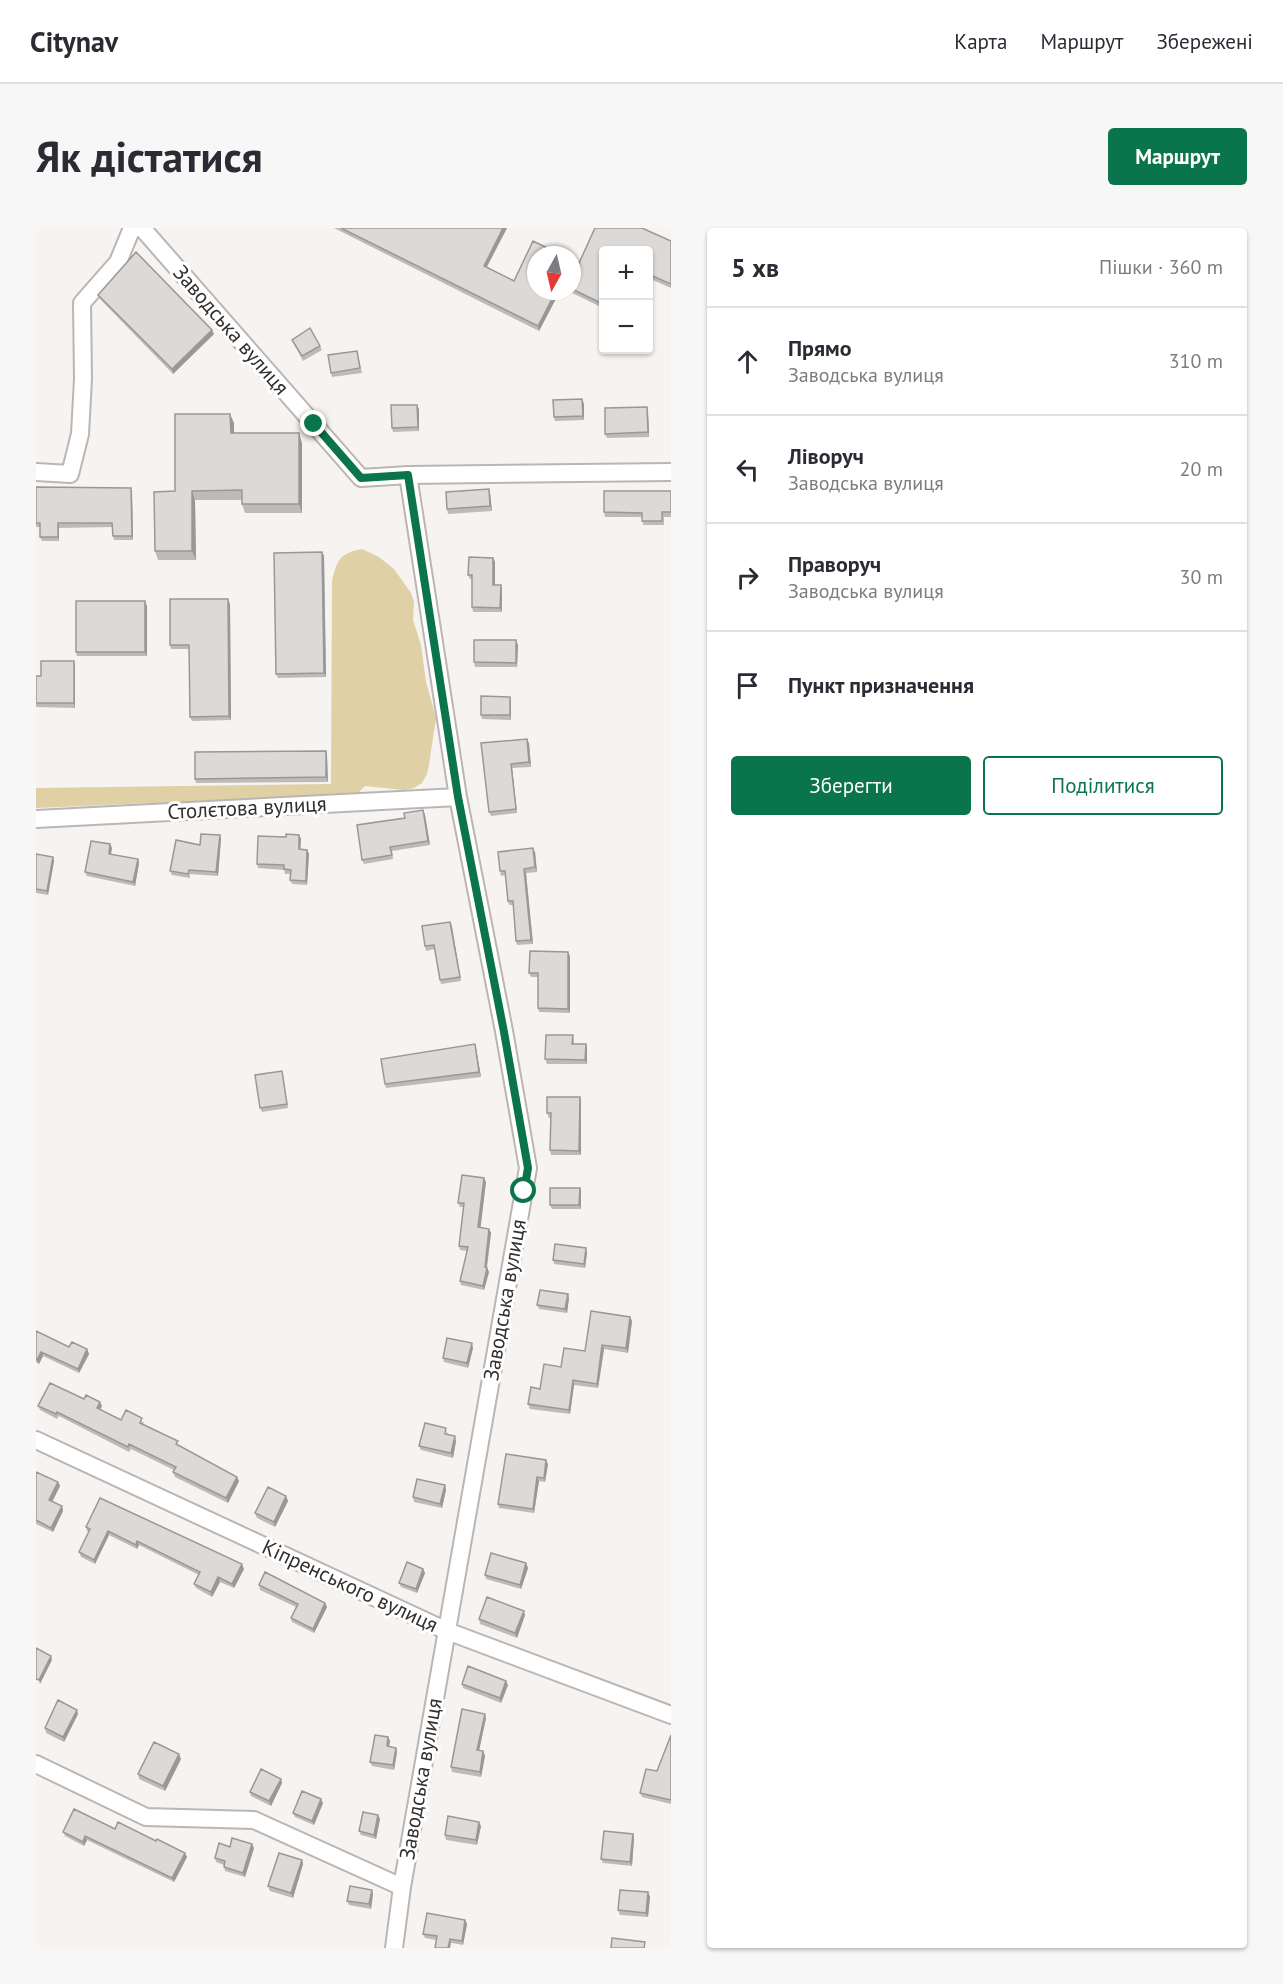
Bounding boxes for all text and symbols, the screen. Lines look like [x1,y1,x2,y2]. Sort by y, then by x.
text: Citynav [30,23,118,60]
text: Карта [954,28,1007,55]
text: Маршрут [1040,28,1123,55]
text: Збережені [1156,28,1253,55]
button: Маршрут [1108,128,1247,185]
text: Як дістатися [36,129,263,184]
north arrow [527,246,581,300]
map controls [599,246,653,354]
button: + [599,246,653,300]
text: 5 хв [731,251,779,284]
text: Пішки · 360 m [1099,254,1223,280]
street label: Заводська вулиця [168,259,295,400]
button: − [599,300,653,354]
text: Прямо [788,334,851,362]
icon: ahead [731,345,764,378]
text: 310 m [1169,348,1223,374]
text: Заводська вулиця [788,362,944,388]
route end [300,410,326,436]
text: Ліворуч [788,442,864,470]
icon: left [731,453,764,486]
text: 20 m [1180,456,1223,482]
text: Заводська вулиця [788,470,944,496]
text: Праворуч [788,550,881,578]
icon: right [731,561,764,594]
text: 30 m [1180,564,1223,590]
text: Заводська вулиця [788,578,944,604]
icon: arrive [731,669,764,702]
text: Пункт призначення [788,671,974,699]
button: Зберегти [731,756,971,815]
button: Поділитися [983,756,1223,815]
street label: Столєтова вулиця [167,790,327,825]
route start [510,1177,536,1203]
street label: Заводська вулиця [477,1217,532,1383]
street label: Кіпренського вулиця [258,1533,443,1638]
street label: Заводська вулиця [393,1696,448,1862]

